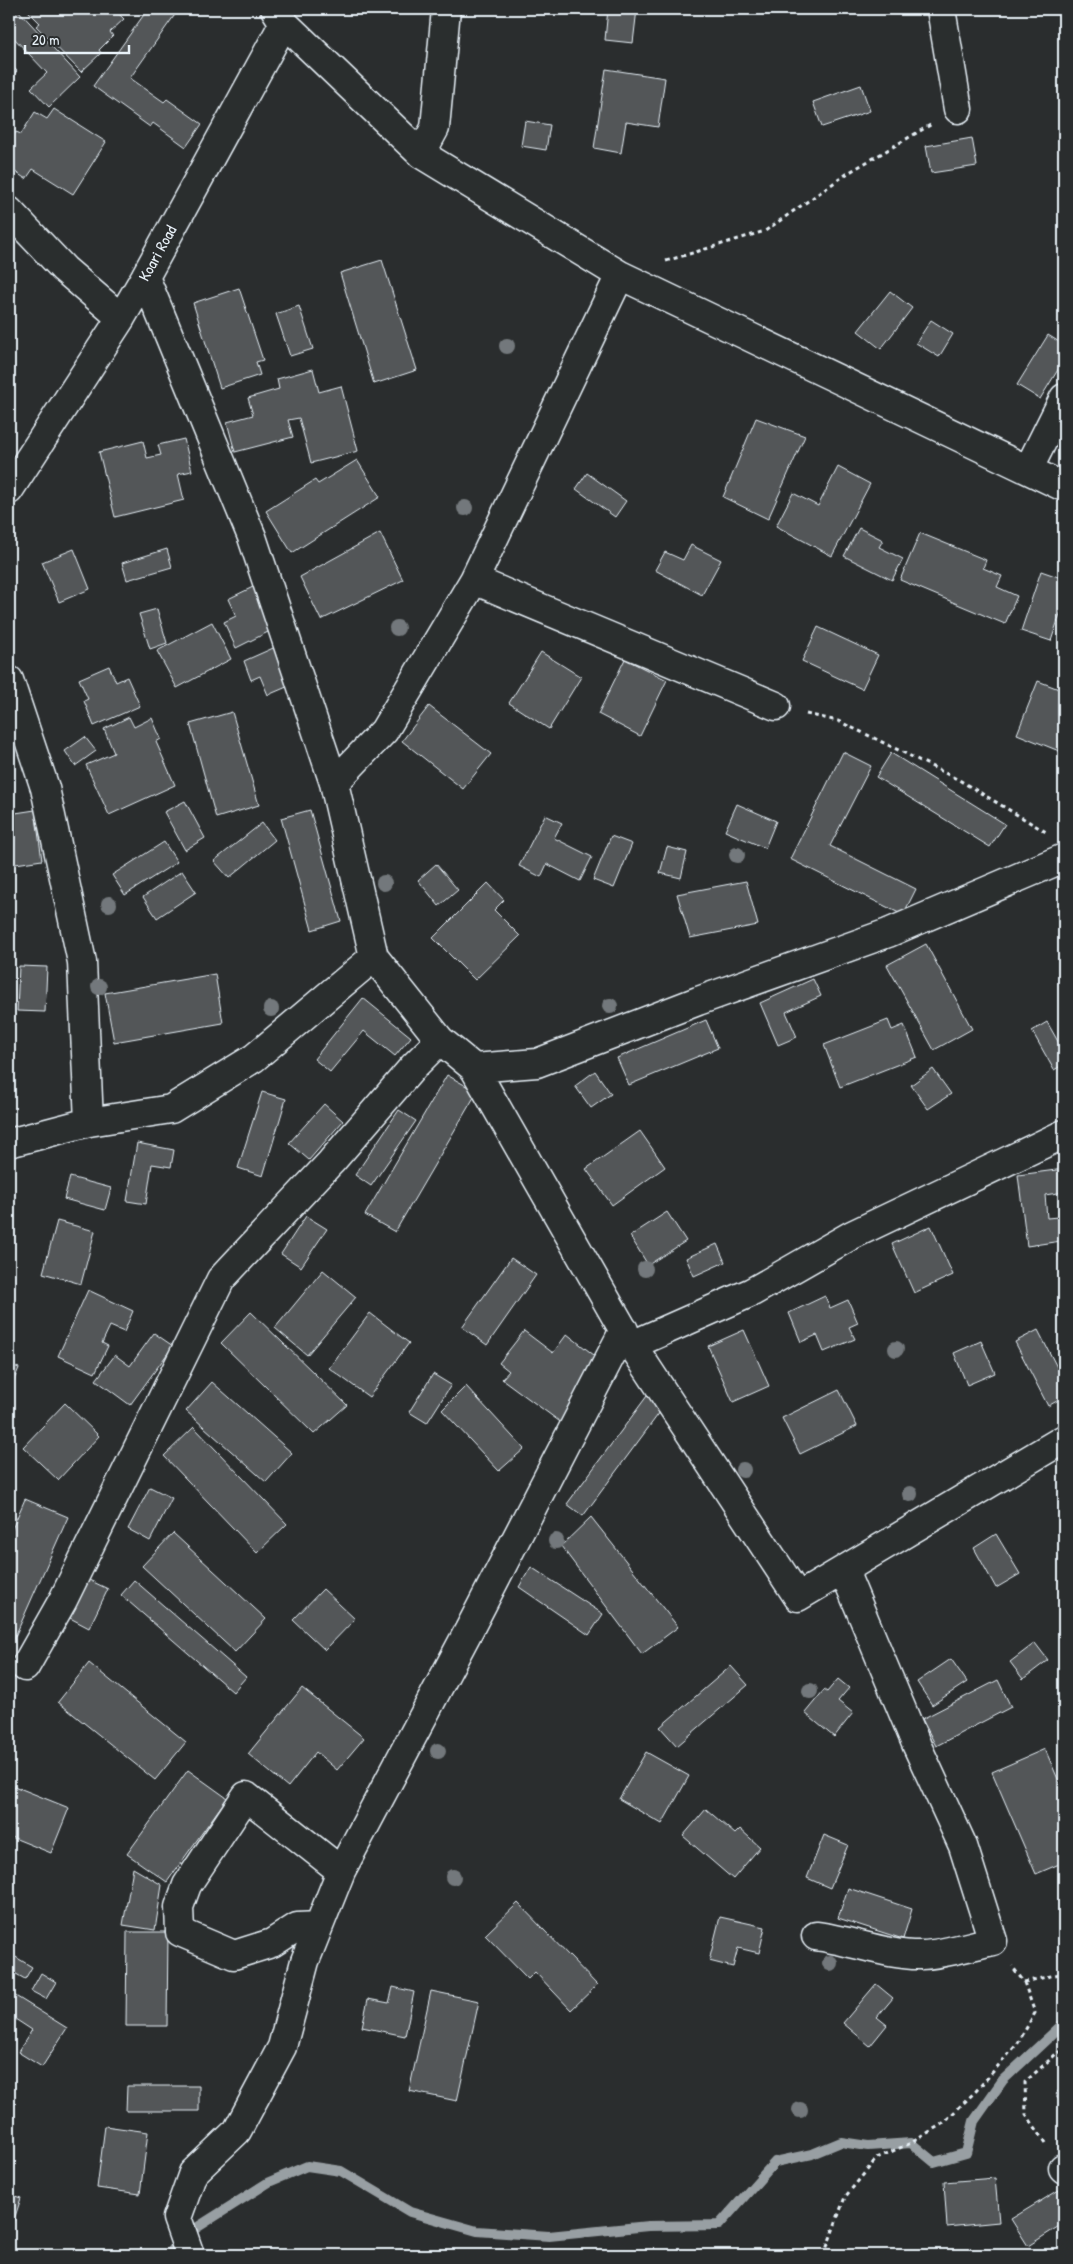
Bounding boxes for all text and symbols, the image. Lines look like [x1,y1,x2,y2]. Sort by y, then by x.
scale bar [25,22,129,54]
text: 20 m [32,29,59,50]
street label: Koari Road [133,221,181,285]

